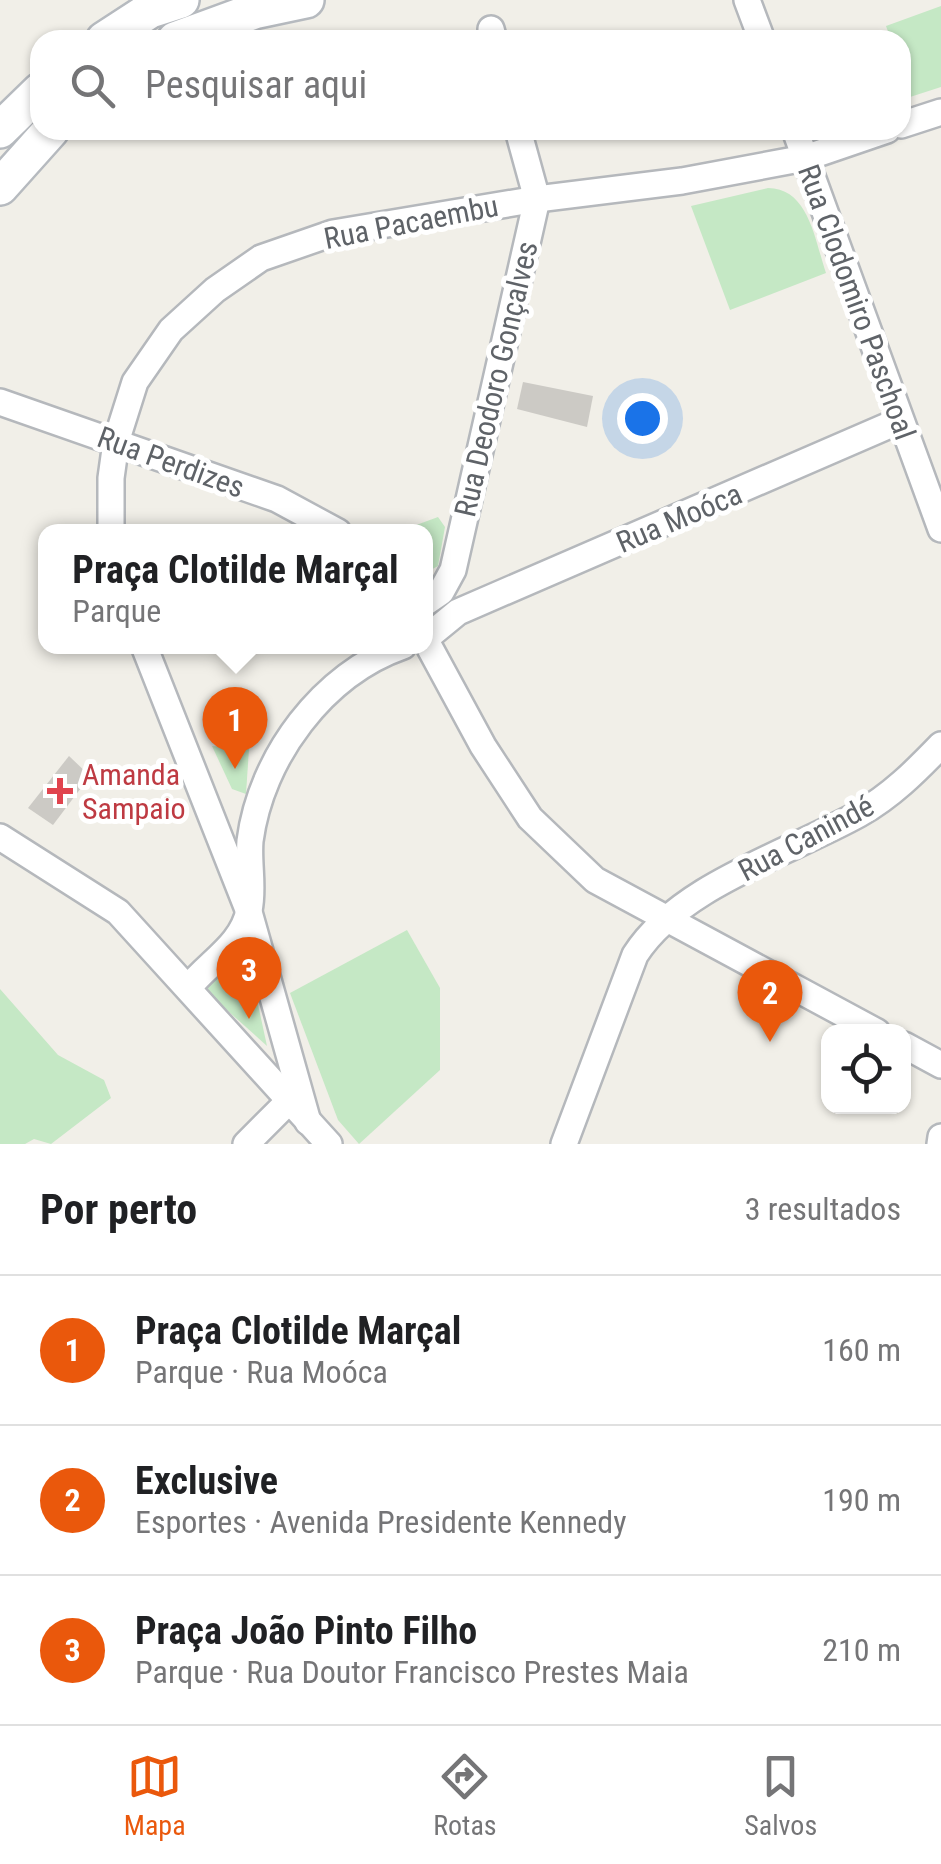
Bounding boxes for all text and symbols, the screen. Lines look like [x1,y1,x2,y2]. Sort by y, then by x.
search box [30,30,911,140]
icon: search [65,58,120,113]
text: Pesquisar aqui [145,63,367,107]
street label: Rua Clodomiro Paschoal [791,160,923,444]
street label: Rua Pacaembu [321,188,501,256]
street label: Rua Deodoro Gonçalves [447,238,545,520]
your location [617,393,668,444]
street label: Rua Perdizes [93,419,249,505]
street label: Rua Moóca [611,476,747,560]
popup [38,524,433,654]
text: Praça Clotilde Marçal [72,548,399,592]
text: Parque [72,592,161,630]
pin: 1 [202,686,268,769]
place label: Amanda Sampaio [82,757,186,826]
marker: Amanda Sampaio [47,778,73,804]
street label: Rua Canindé [732,788,880,888]
pin: 3 [216,936,282,1019]
pin: 2 [738,960,802,1042]
map controls [821,1024,911,1114]
button: locate [821,1024,911,1114]
text: Por perto [40,1185,197,1234]
text: 3 resultados [745,1190,901,1228]
text: Praça Clotilde Marçal [135,1309,461,1353]
text: 1 [64,1331,81,1369]
text: 160 m [822,1331,901,1369]
text: Parque · Rua Moóca [135,1353,388,1391]
text: Exclusive [135,1459,278,1503]
text: 2 [64,1481,81,1519]
text: 190 m [822,1481,901,1519]
text: Esportes · Avenida Presidente Kennedy [135,1503,627,1541]
text: Praça João Pinto Filho [135,1609,477,1653]
text: 3 [64,1631,81,1669]
text: 210 m [822,1631,901,1669]
text: Parque · Rua Doutor Francisco Prestes Maia [135,1653,689,1691]
tab: Mapa [124,1749,186,1842]
tab: Rotas [433,1749,497,1842]
tab: Salvos [744,1749,817,1842]

